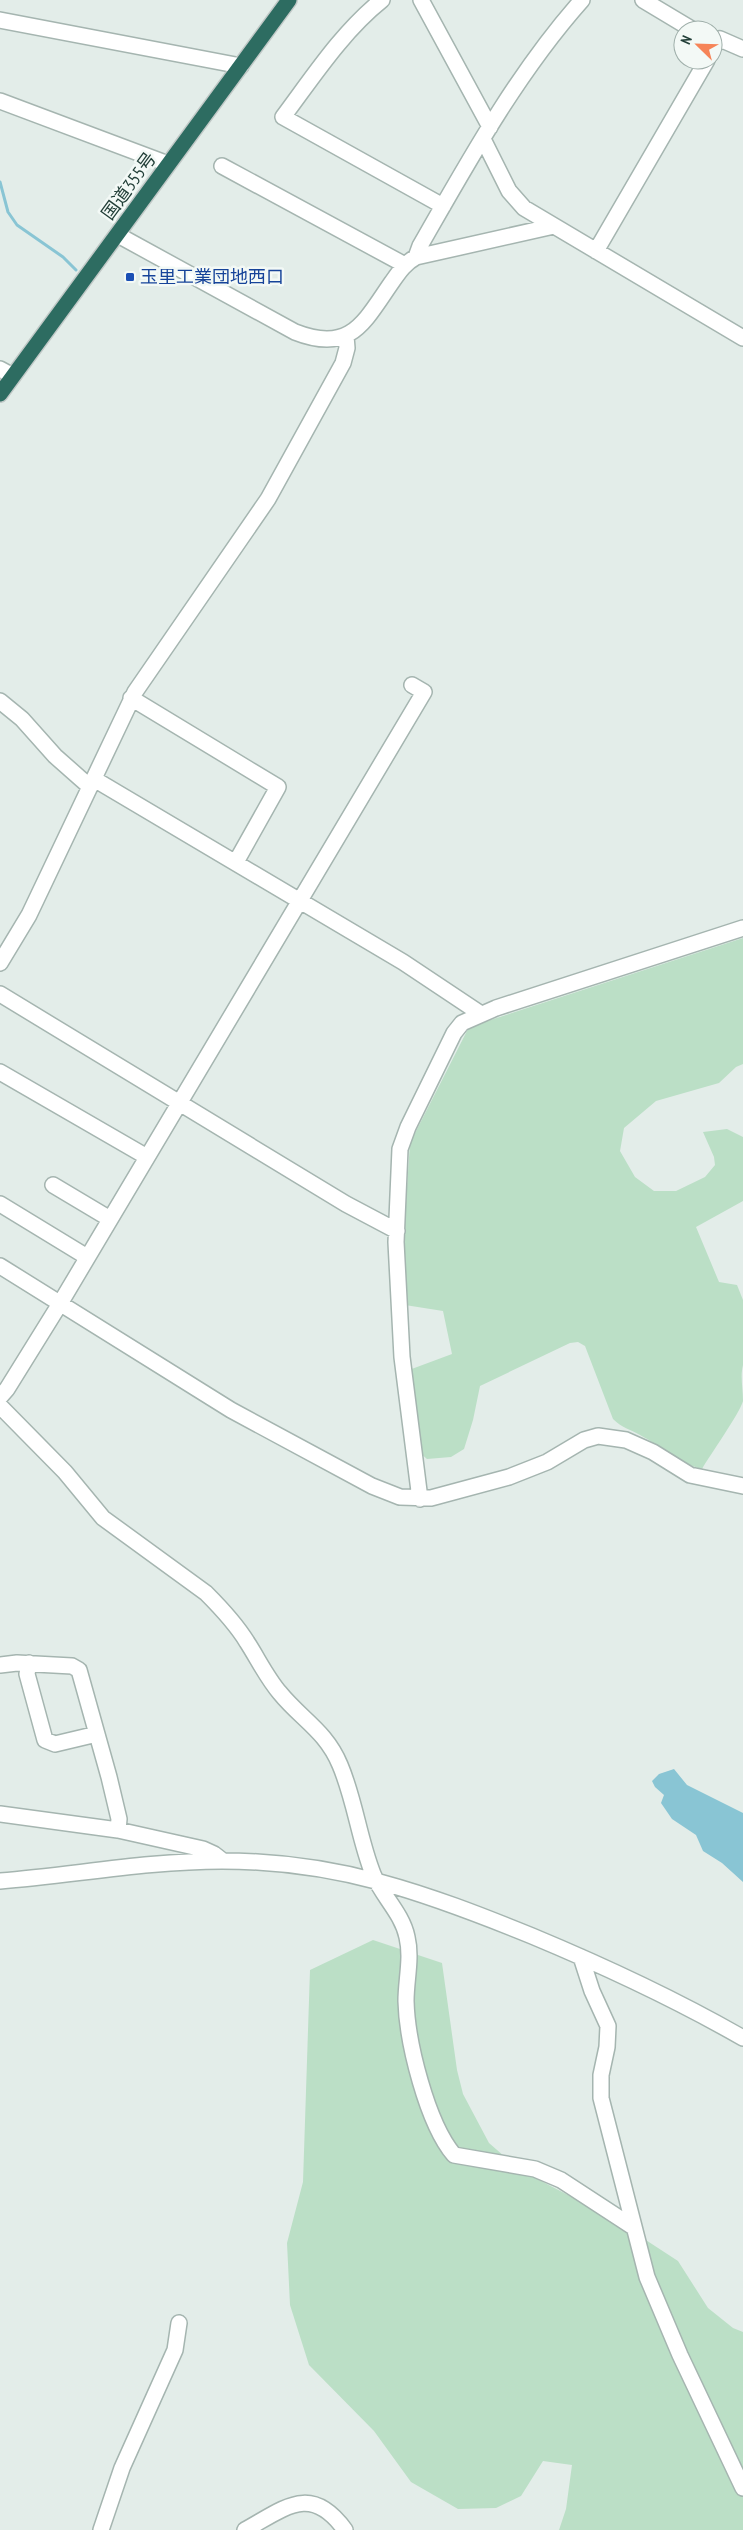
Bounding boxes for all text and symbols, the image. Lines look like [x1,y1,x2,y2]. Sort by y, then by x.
north arrow [673,20,723,70]
text: N [676,33,696,47]
street label: 国道355号 [96,147,161,224]
place label: 玉里工業団地西口 [140,265,284,288]
marker: 玉里工業団地西口 [124,271,136,283]

